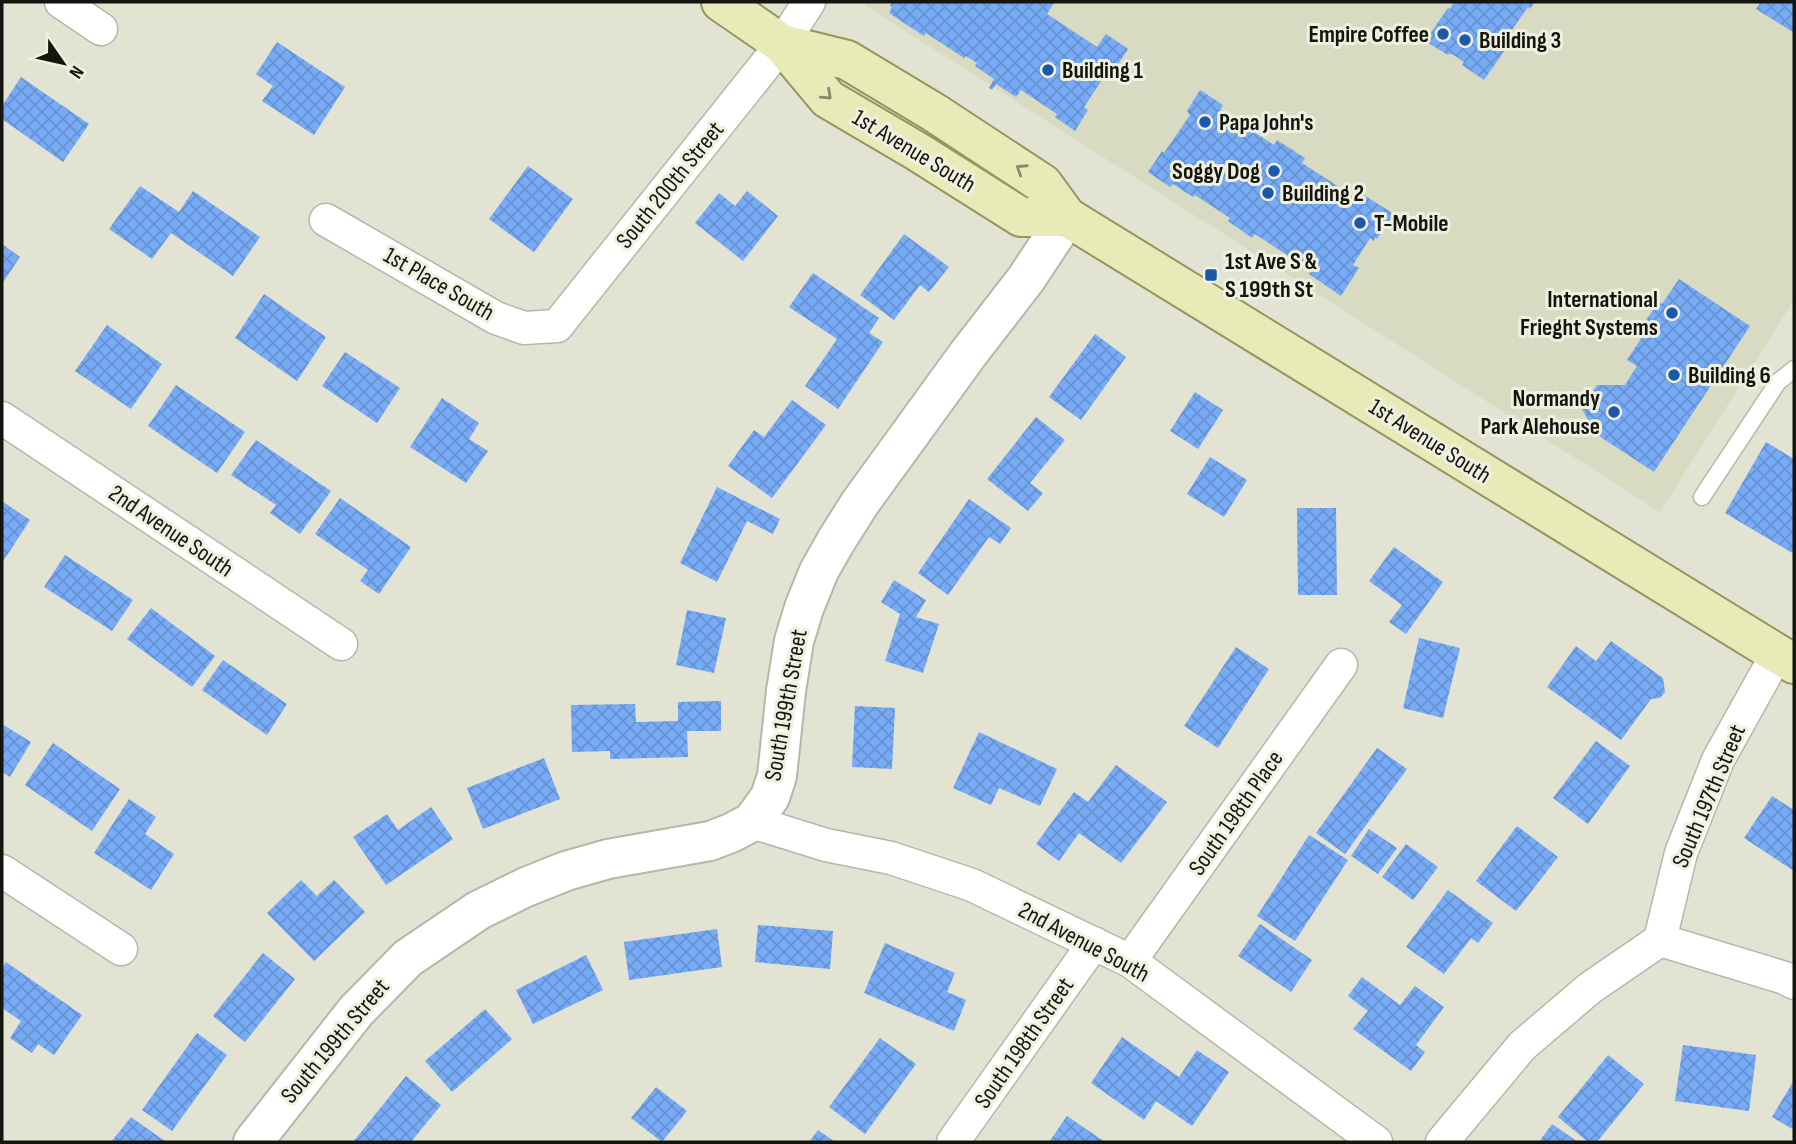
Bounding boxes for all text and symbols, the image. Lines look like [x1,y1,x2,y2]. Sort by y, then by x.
place label: Empire Coffee [1308,20,1429,49]
marker: Empire Coffee [1435,26,1451,42]
place label: Building 3 [1479,26,1561,55]
north arrow [28,28,98,98]
marker: Building 3 [1457,32,1473,48]
place label: Building 1 [1062,56,1143,85]
text: N [63,61,88,82]
marker: Building 1 [1040,62,1056,78]
one-way arrow [819,87,832,99]
street label: 1st Avenue South [847,103,981,199]
place label: Papa John's [1219,108,1313,137]
marker: Papa John's [1197,114,1213,130]
street label: South 200th Street [610,116,730,254]
place label: Soggy Dog [1172,157,1260,186]
marker: Soggy Dog [1266,163,1282,179]
one-way arrow [1016,165,1029,177]
place label: Building 2 [1282,179,1364,208]
marker: Building 2 [1260,185,1276,201]
place label: T-Mobile [1374,209,1449,238]
marker: T-Mobile [1352,215,1368,231]
street label: 1st Place South [379,241,499,327]
place label: 1st Ave S & S 199th St [1225,247,1318,304]
marker: 1st Ave S & S 199th St [1203,267,1219,283]
place label: International Frieght Systems [1520,285,1658,342]
marker: International Frieght Systems [1664,305,1680,321]
place label: Building 6 [1688,361,1771,390]
marker: Building 6 [1666,367,1682,383]
place label: Normandy Park Alehouse [1480,384,1600,441]
street label: 1st Avenue South [1364,392,1496,490]
marker: Normandy Park Alehouse [1606,404,1622,420]
street label: 2nd Avenue South [103,479,239,583]
street label: South 199th Street [758,627,814,783]
street label: South 197th Street [1666,720,1752,872]
street label: South 198th Place [1182,745,1290,881]
street label: 2nd Avenue South [1013,895,1155,989]
street label: South 198th Street [968,972,1080,1114]
street label: South 199th Street [275,973,395,1109]

